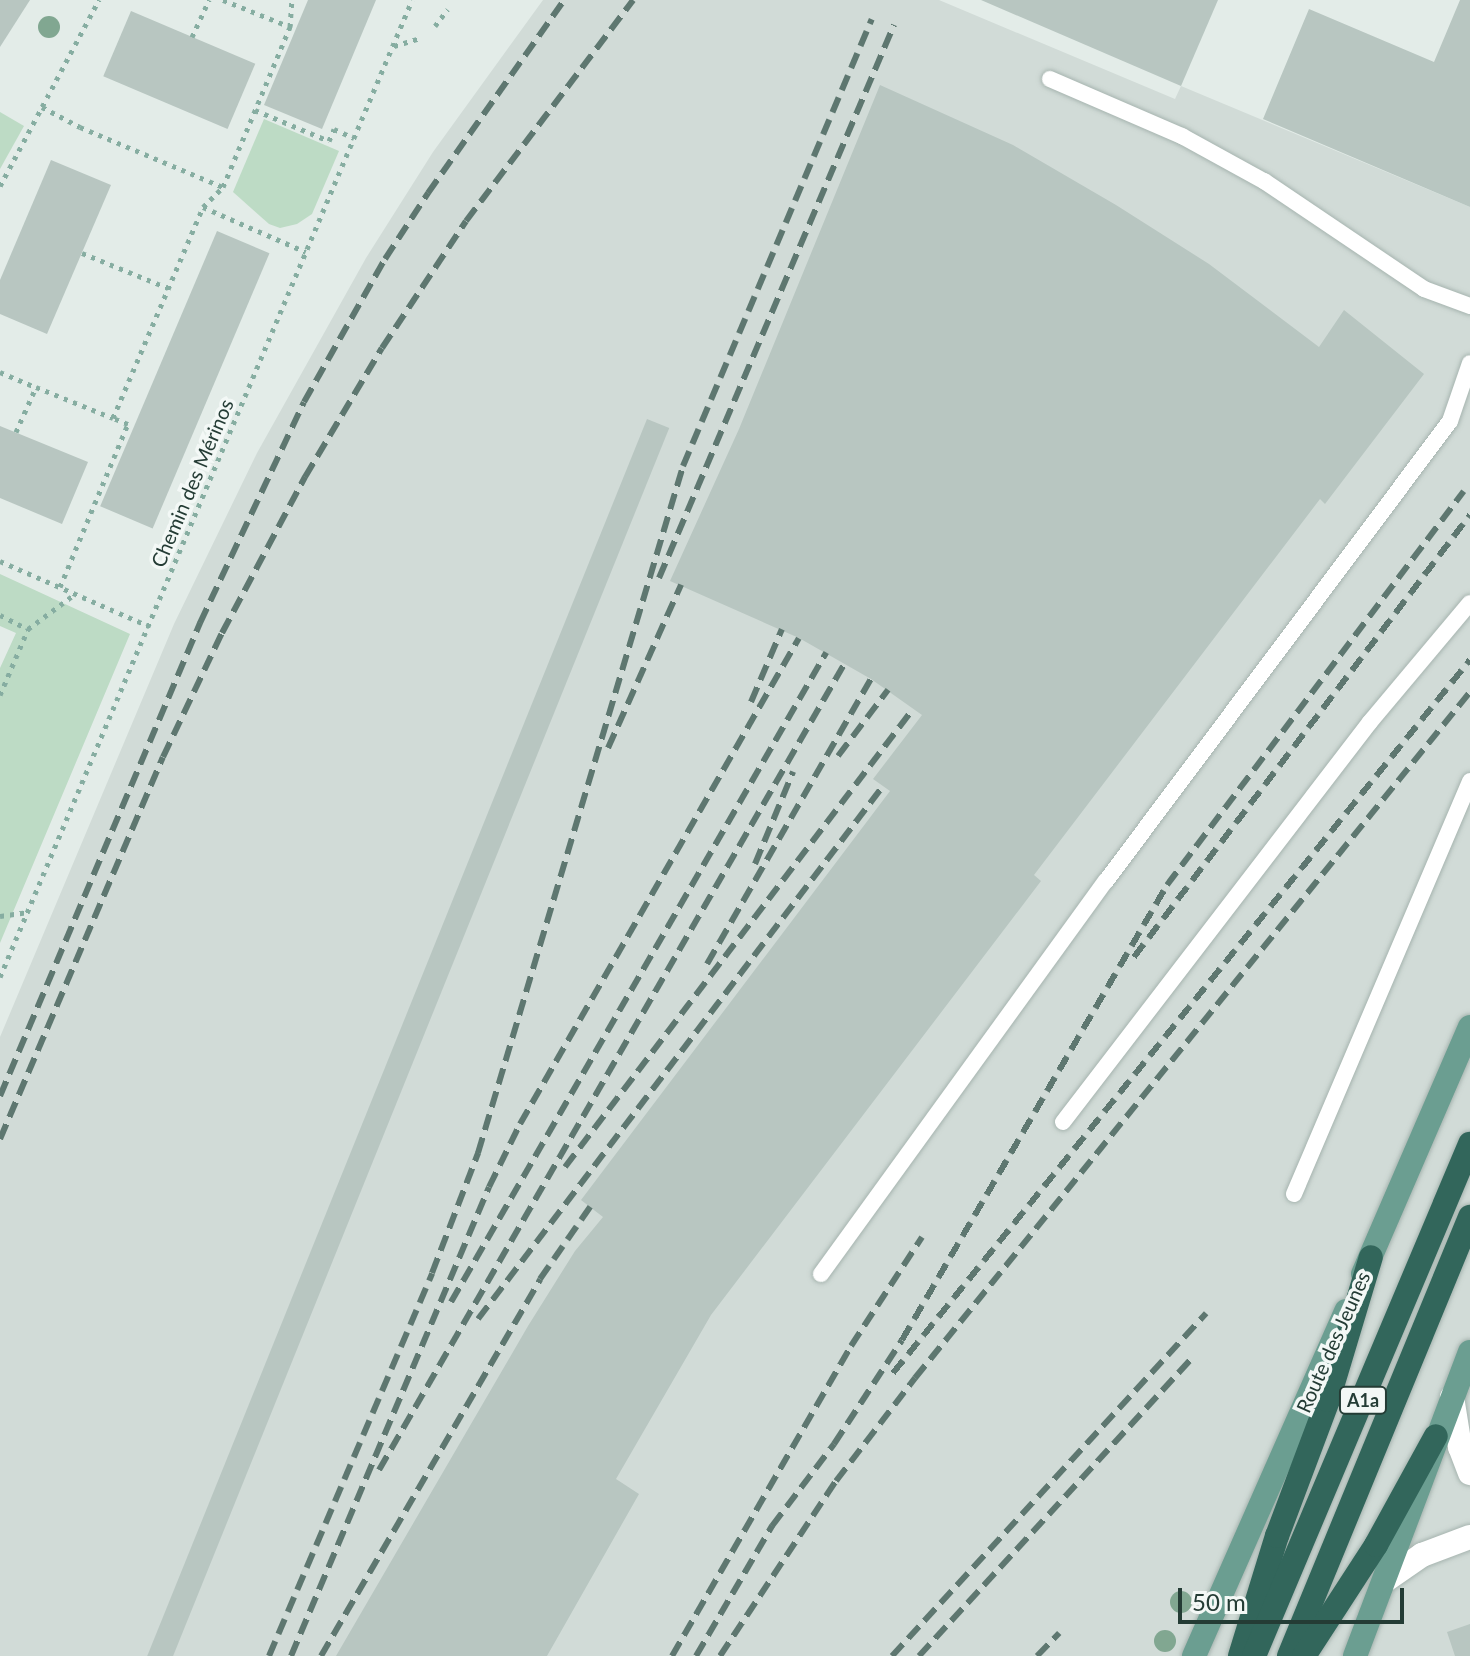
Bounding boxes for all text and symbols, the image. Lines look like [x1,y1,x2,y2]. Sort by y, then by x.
street label: Chemin des Mérinos [146,395,238,571]
street label: Route des Jeunes [1291,1267,1375,1417]
road number: A1a [1337,1386,1389,1414]
scale bar [1182,1572,1408,1622]
text: 50 m [1192,1587,1246,1616]

